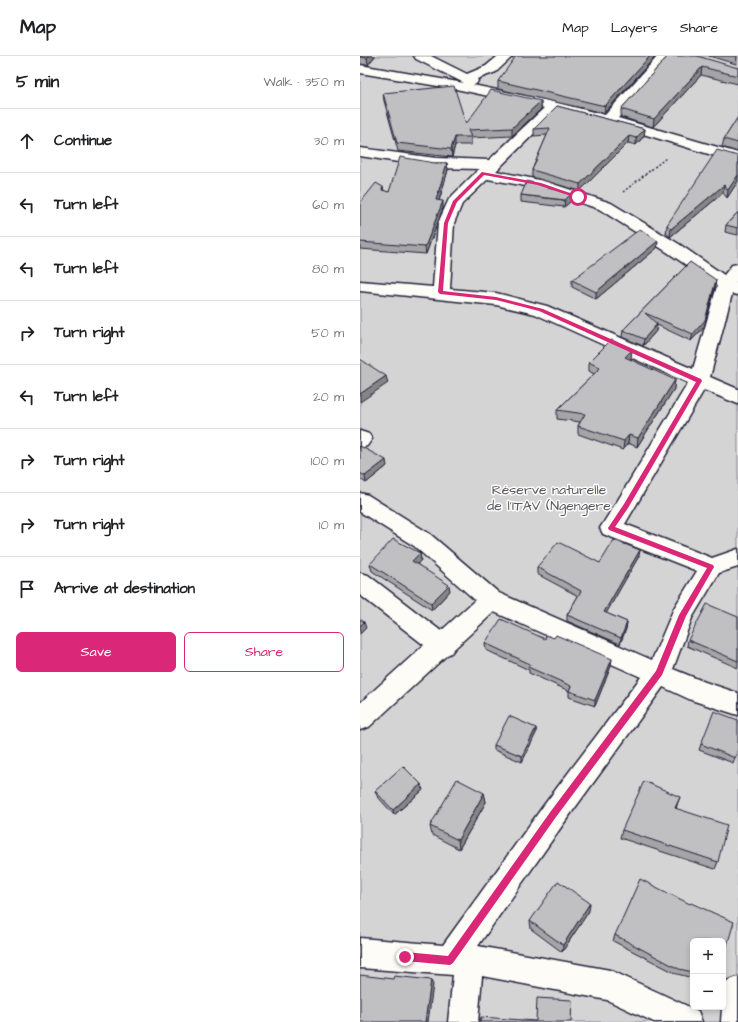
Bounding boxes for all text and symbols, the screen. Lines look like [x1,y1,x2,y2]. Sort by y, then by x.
text: Map [20,14,56,41]
text: Map [562,18,589,38]
text: Layers [611,18,658,38]
text: Share [680,18,718,38]
text: 5 min [16,70,59,94]
text: Walk · 350 m [264,73,344,91]
icon: ahead [16,130,38,152]
text: Continue [54,130,112,151]
text: 30 m [314,132,344,150]
route start [569,188,587,206]
icon: left [16,194,38,216]
text: Turn left [54,194,118,215]
text: 60 m [312,196,344,214]
icon: left [16,258,38,280]
text: Turn left [54,258,118,279]
text: 80 m [312,260,344,278]
icon: right [16,322,38,344]
text: Turn right [54,322,125,343]
text: 50 m [311,324,344,342]
icon: left [16,386,38,408]
text: Turn left [54,386,118,407]
text: 20 m [313,388,344,406]
icon: right [16,450,38,472]
text: Turn right [54,450,125,471]
text: 100 m [311,452,344,470]
park label: Réserve naturelle de l'ITAV (Ngengere [487,480,611,516]
icon: right [16,514,38,536]
text: Turn right [54,514,125,535]
text: 10 m [319,516,344,534]
icon: arrive [16,578,38,600]
text: Arrive at destination [54,578,195,599]
button: Save [16,632,176,672]
button: Share [184,632,344,672]
map controls [690,938,726,1010]
button: + [690,938,726,974]
route end [396,948,414,966]
button: − [690,974,726,1010]

